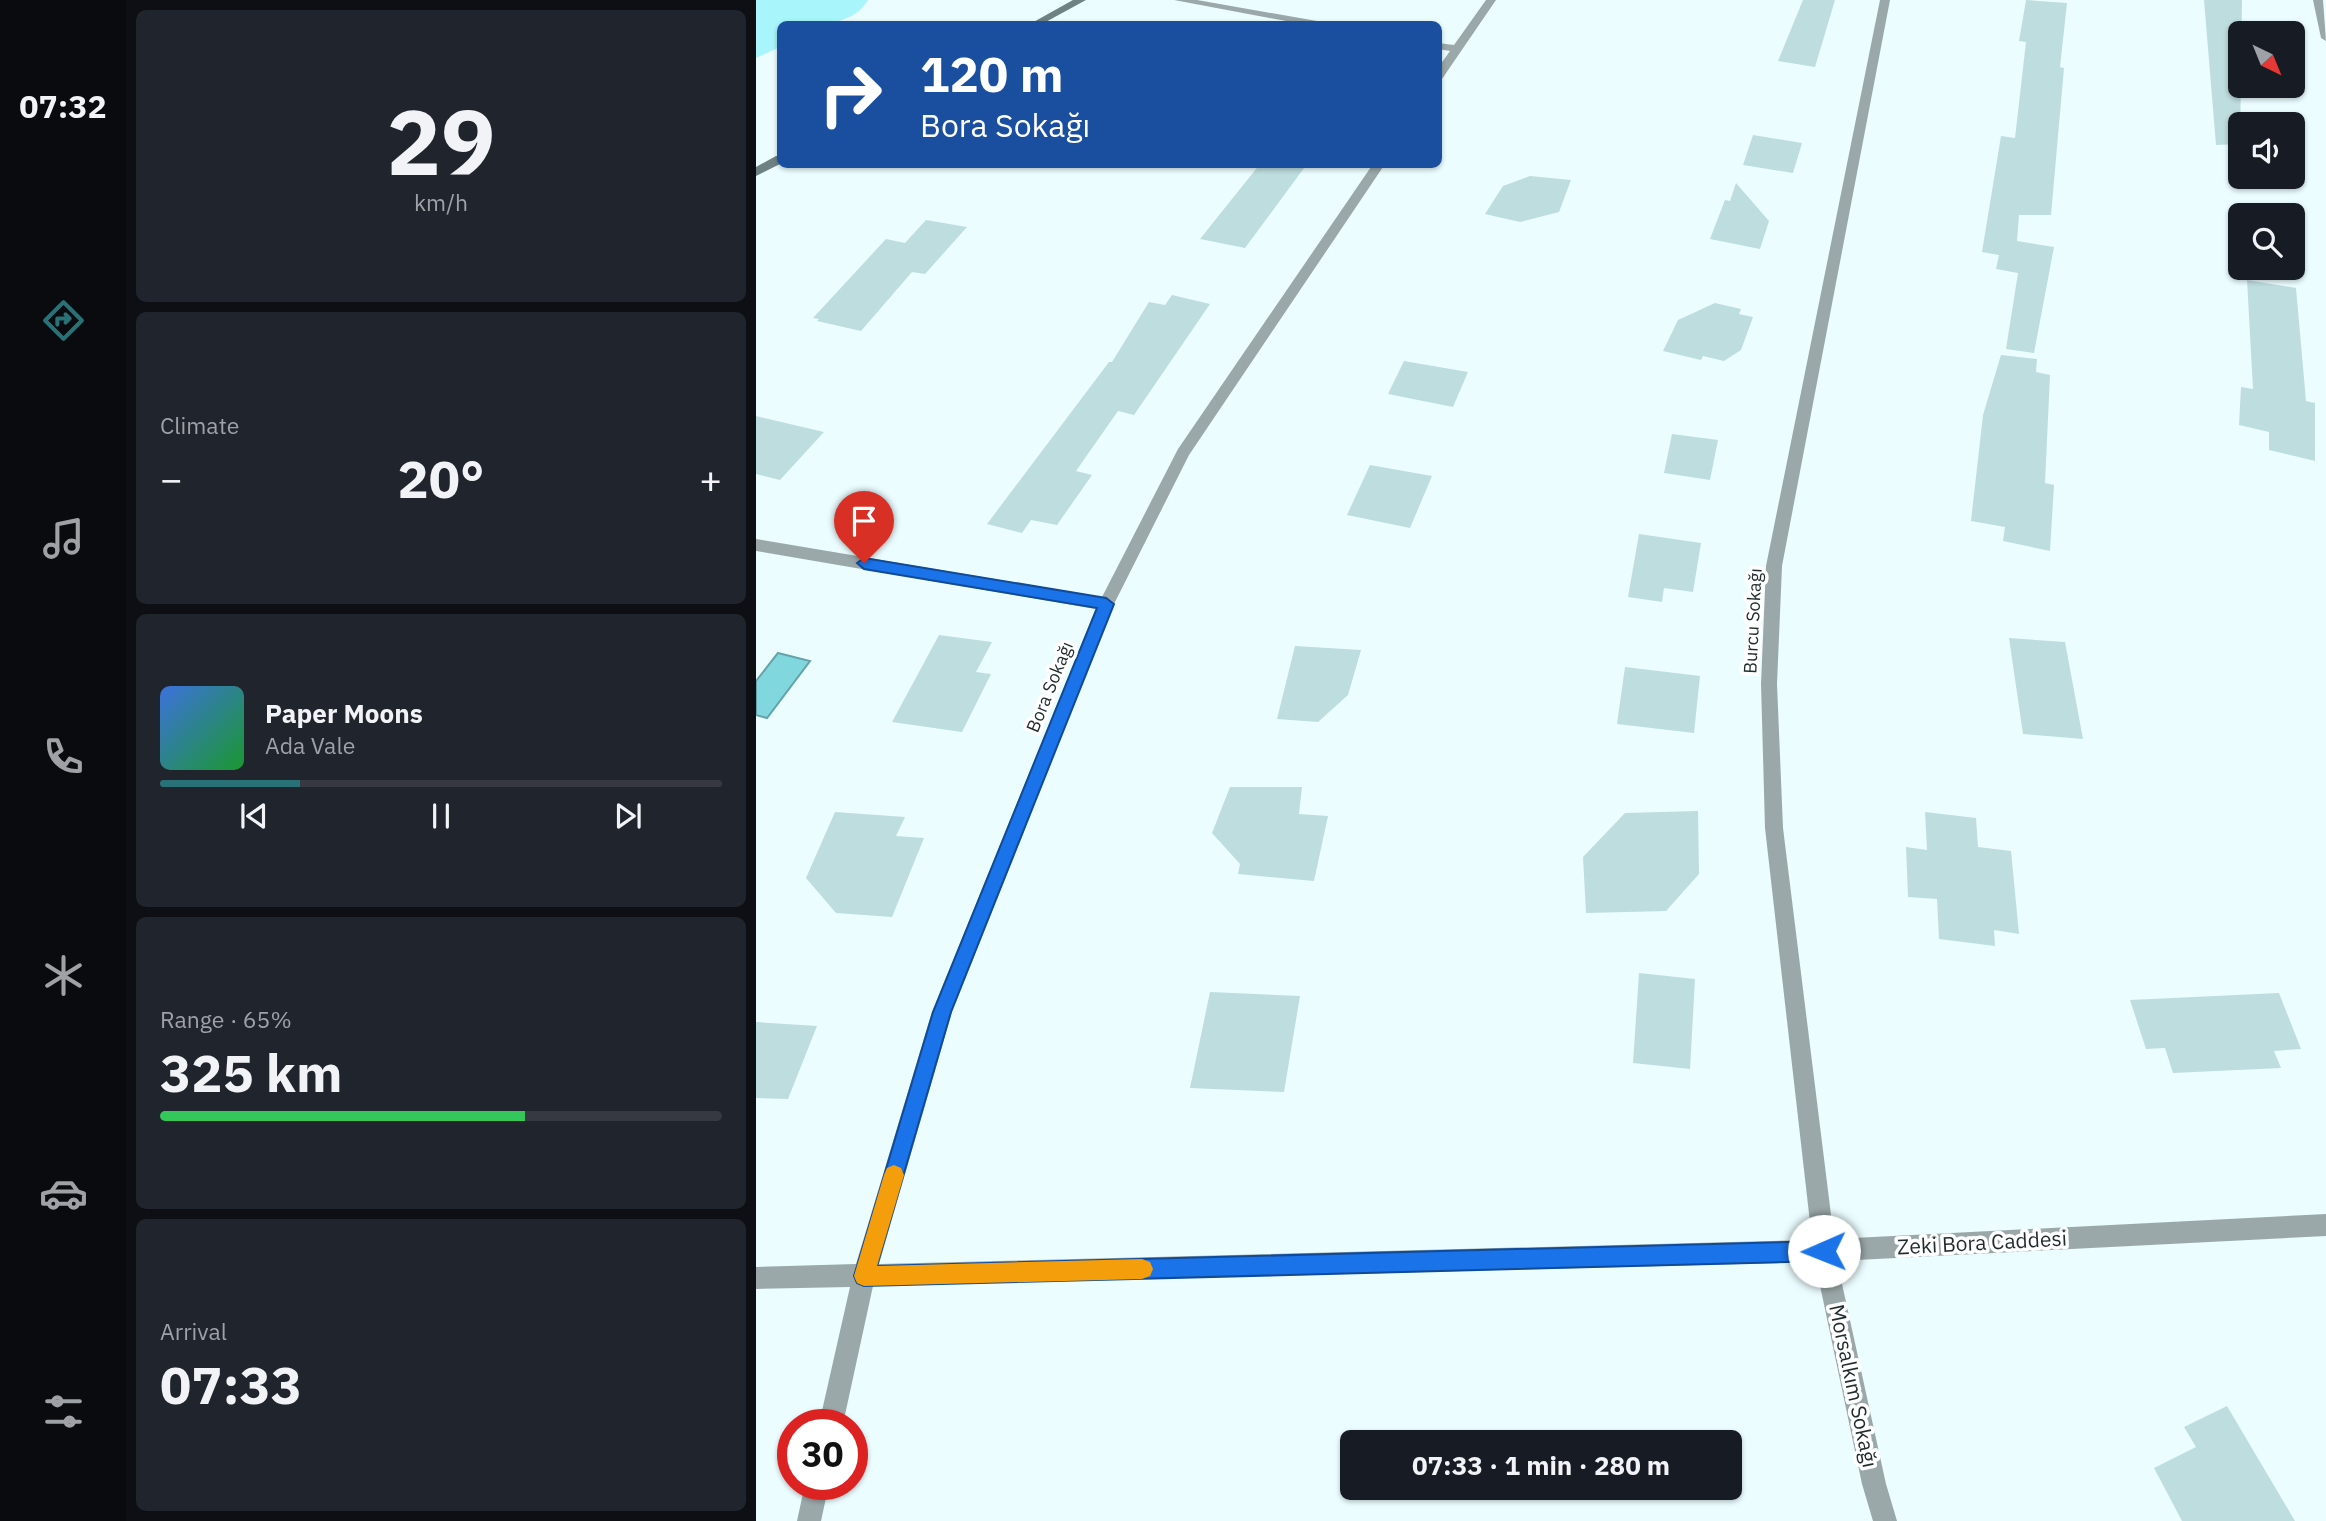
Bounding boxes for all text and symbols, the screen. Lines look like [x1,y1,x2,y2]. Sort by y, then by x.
north arrow [2228,21,2305,98]
map controls [2228,21,2305,280]
text: 120 m [920,42,1064,105]
icon: right [805,49,896,140]
text: 29 [386,82,496,200]
text: 07:32 [19,85,107,127]
text: Bora Sokağı [920,104,1090,146]
button: sound [2228,112,2305,189]
text: km/h [414,187,468,217]
button: search [2228,203,2305,280]
icon: directions [39,296,88,345]
text: Climate [160,410,239,440]
text: 20° [398,445,484,512]
text: − [160,454,183,503]
text: + [699,454,722,503]
pin [834,491,894,563]
icon: arrive [845,502,883,540]
icon: music [39,514,88,563]
street label: Burcu Sokağı [1738,568,1767,674]
street label: Bora Sokağı [1021,638,1078,736]
text: Paper Moons [265,696,423,730]
text: Ada Vale [265,730,355,760]
icon: phone [39,732,88,781]
icon: previous [235,797,273,835]
icon: pause [422,797,460,835]
icon: next [609,797,647,835]
icon: climate [39,951,88,1000]
text: Range · 65% [160,1004,292,1034]
text: 325 km [160,1039,342,1106]
icon: car [39,1169,88,1218]
position arrow [1787,1214,1861,1288]
street label: Zeki Bora Caddesi [1896,1224,2067,1260]
street label: Morsalkım Sokağı [1823,1302,1885,1470]
text: Arrival [160,1316,227,1346]
text: 07:33 [160,1351,302,1418]
icon: filters [39,1387,88,1436]
speed limit sign: 30 [777,1409,868,1500]
text: 07:33 · 1 min · 280 m [1412,1448,1670,1482]

